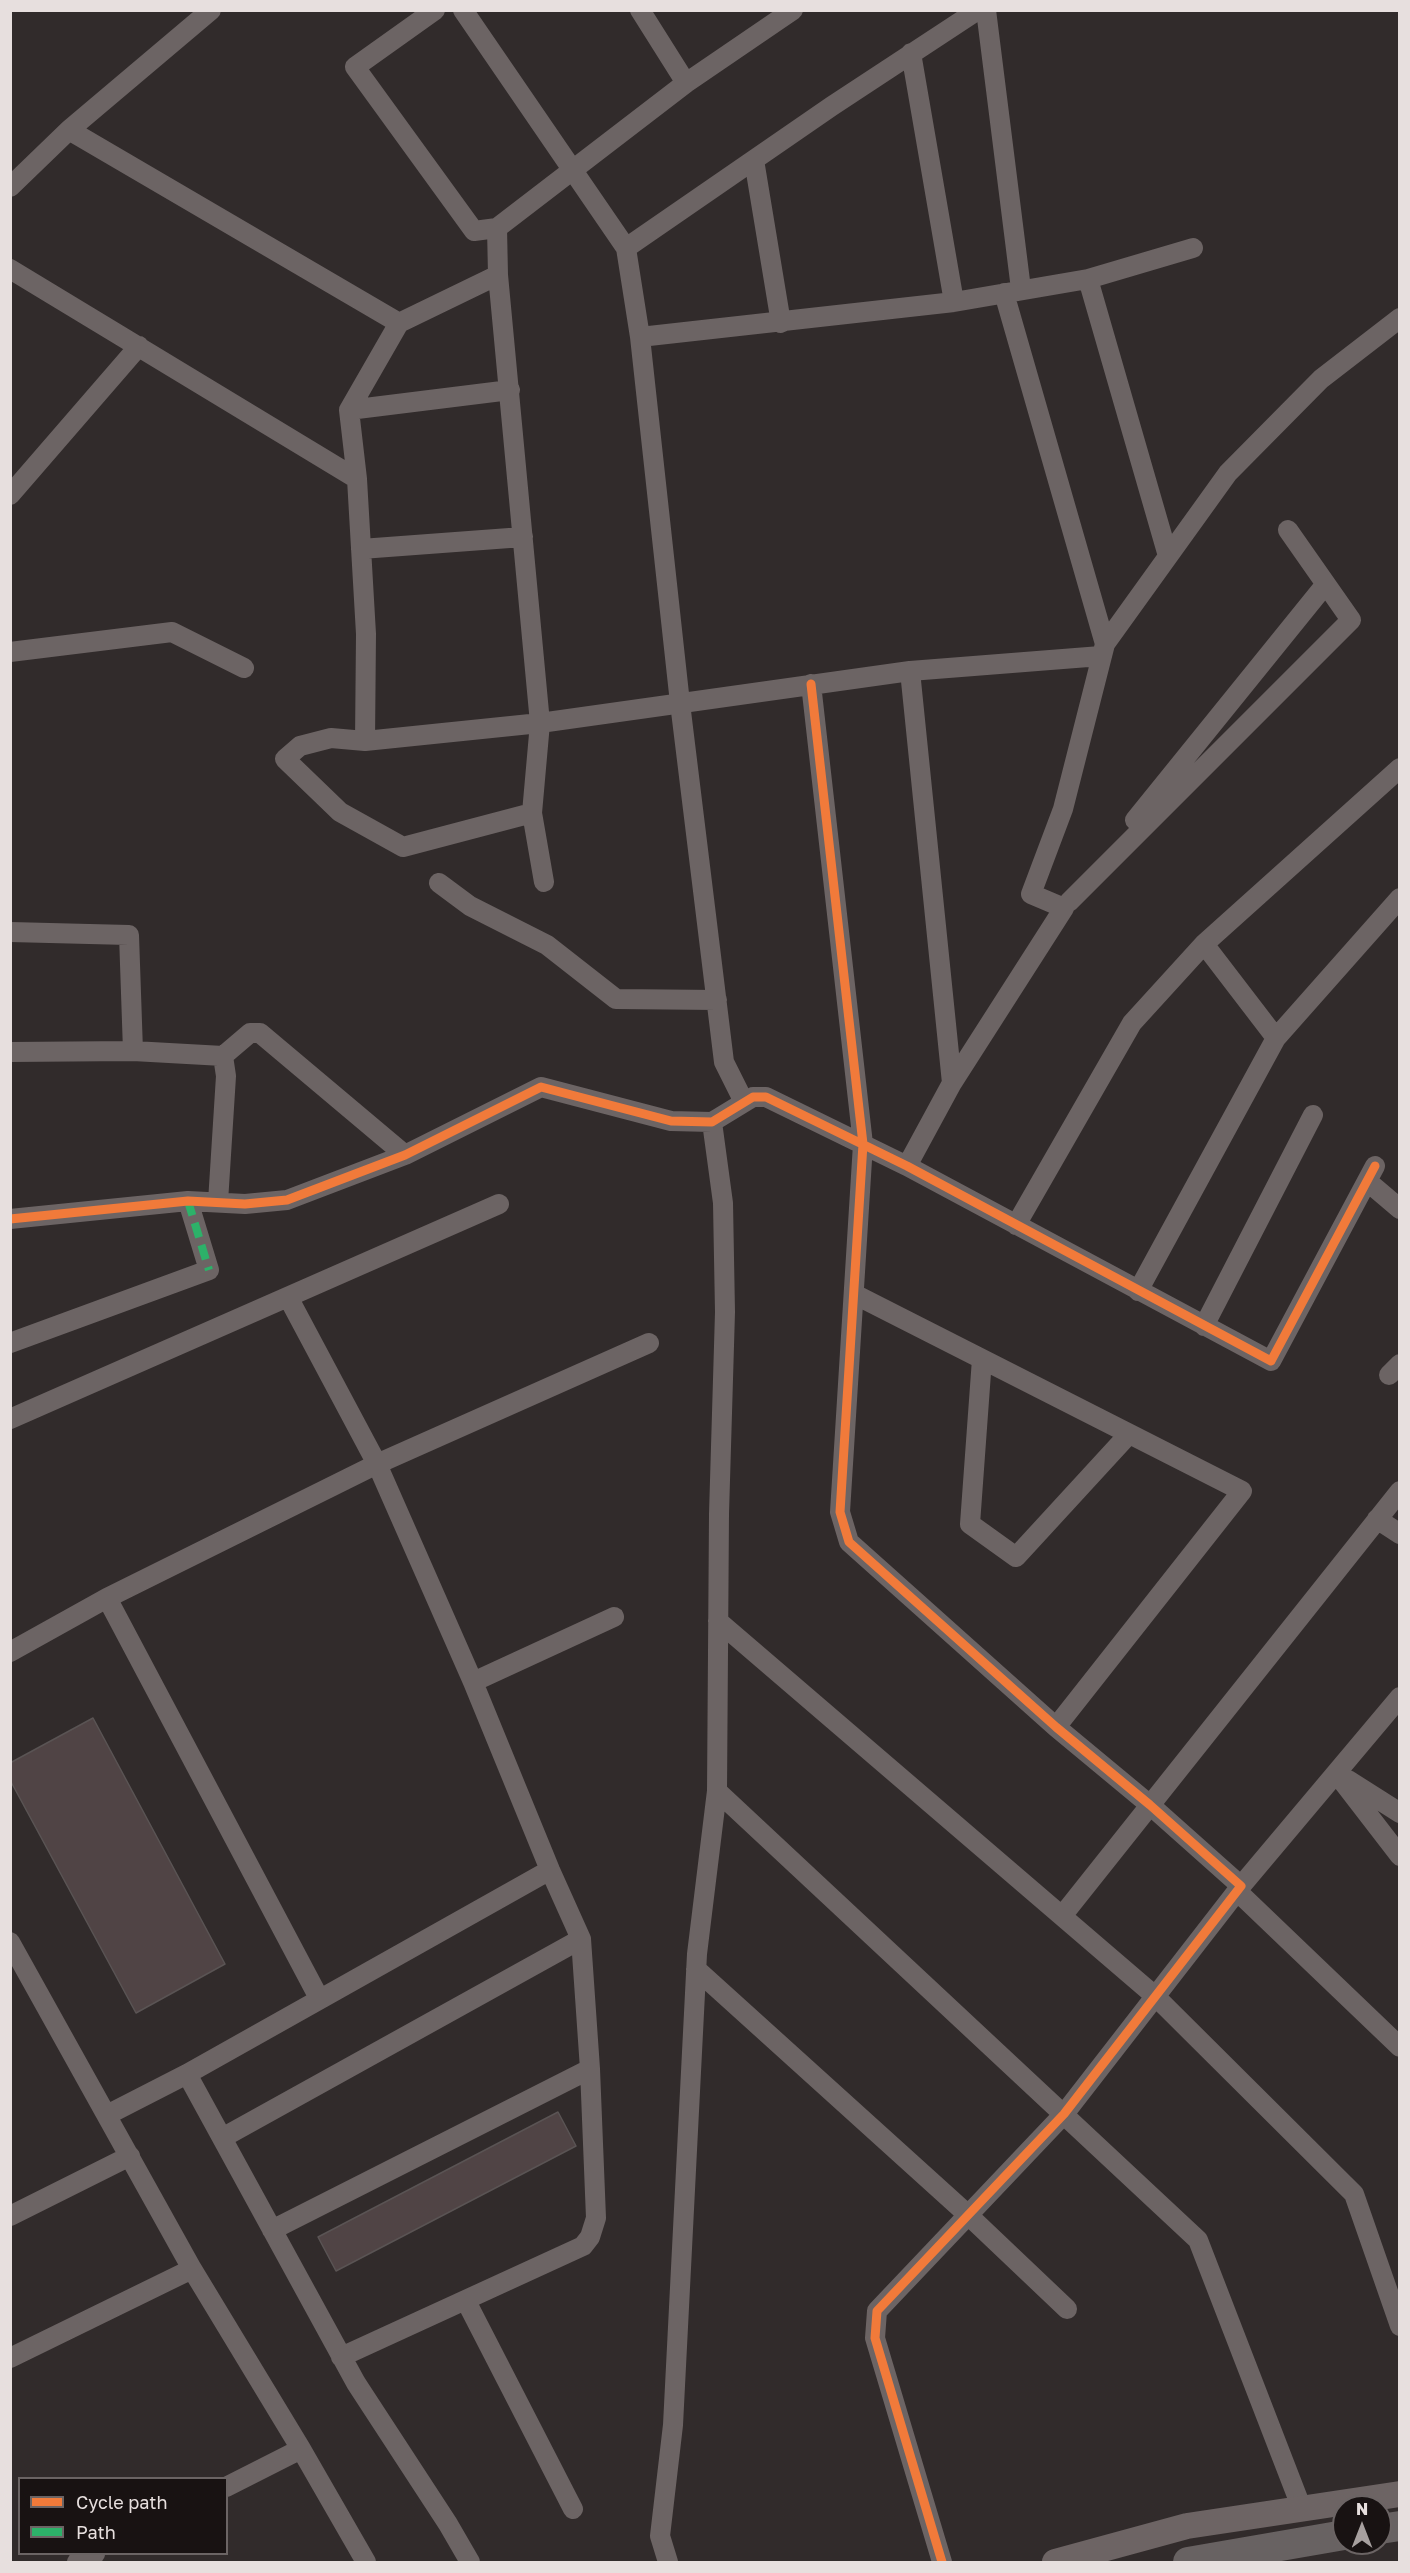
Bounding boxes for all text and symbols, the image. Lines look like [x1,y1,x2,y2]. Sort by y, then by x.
legend [18,2477,228,2555]
text: Cycle path [76,2491,168,2513]
north arrow [1332,2495,1392,2555]
text: N [1356,2499,1368,2519]
text: Path [76,2521,116,2543]

